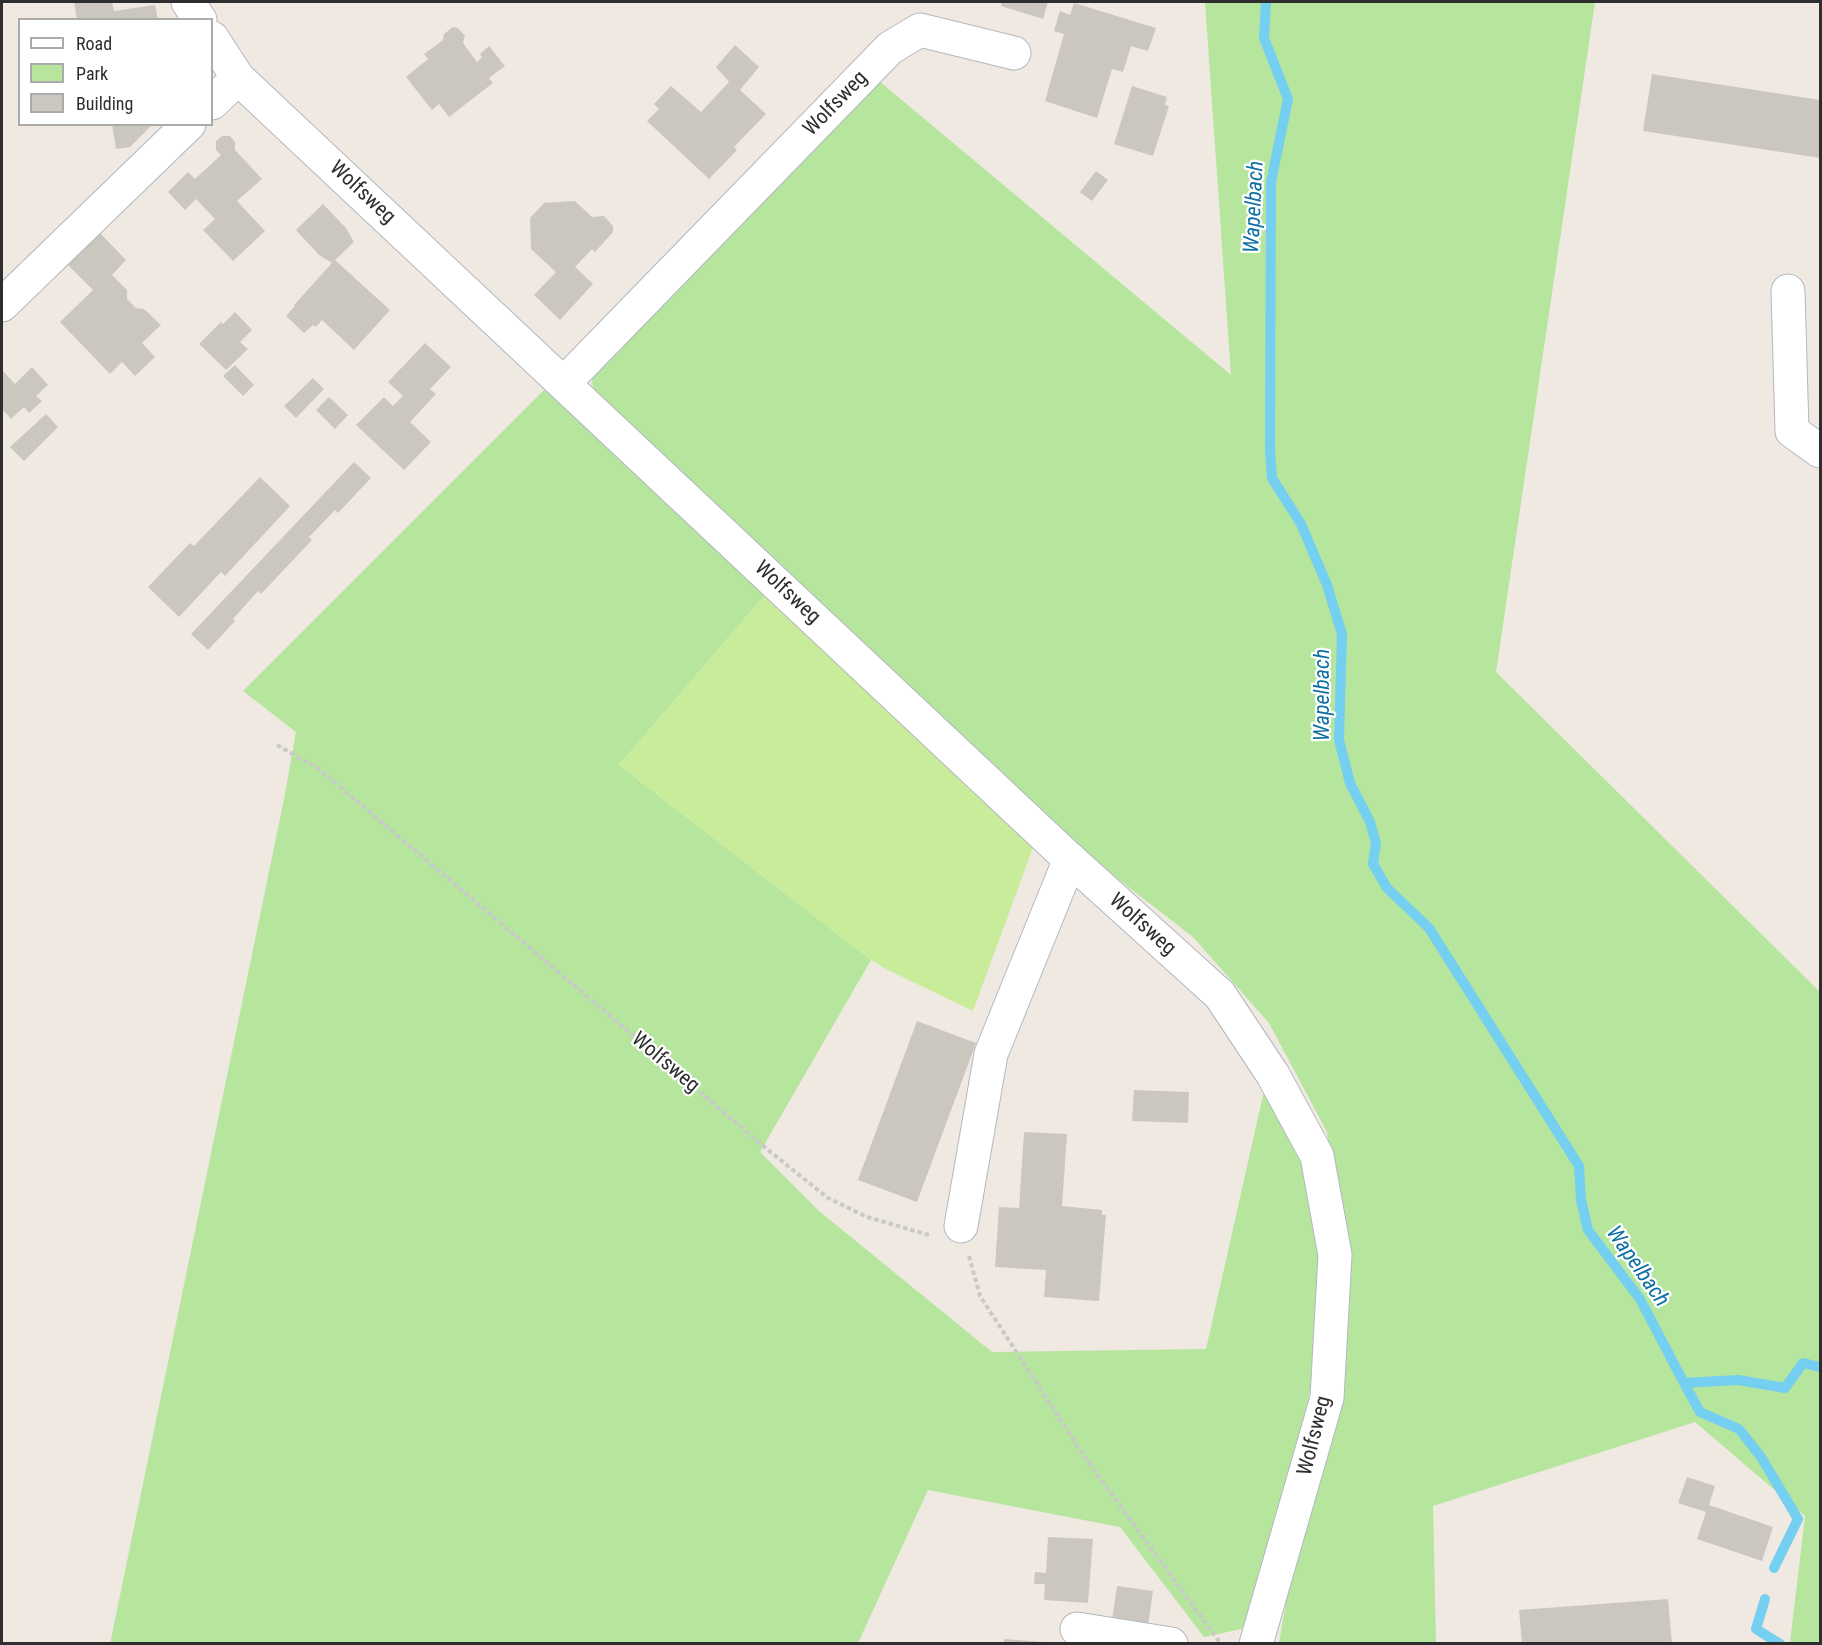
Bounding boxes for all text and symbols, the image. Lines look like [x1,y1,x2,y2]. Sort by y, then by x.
legend [18,18,213,126]
text: Road [76,33,112,54]
text: Park [76,63,108,84]
street label: Wolfsweg [799,66,873,142]
text: Building [76,93,133,114]
street label: Wolfsweg [324,156,400,230]
water label: Wapelbach [1239,160,1271,254]
street label: Wolfsweg [749,556,825,630]
water label: Wapelbach [1310,649,1336,741]
street label: Wolfsweg [1103,889,1181,961]
street label: Wolfsweg [626,1027,704,1099]
water label: Wapelbach [1600,1222,1674,1312]
street label: Wolfsweg [1293,1394,1337,1478]

